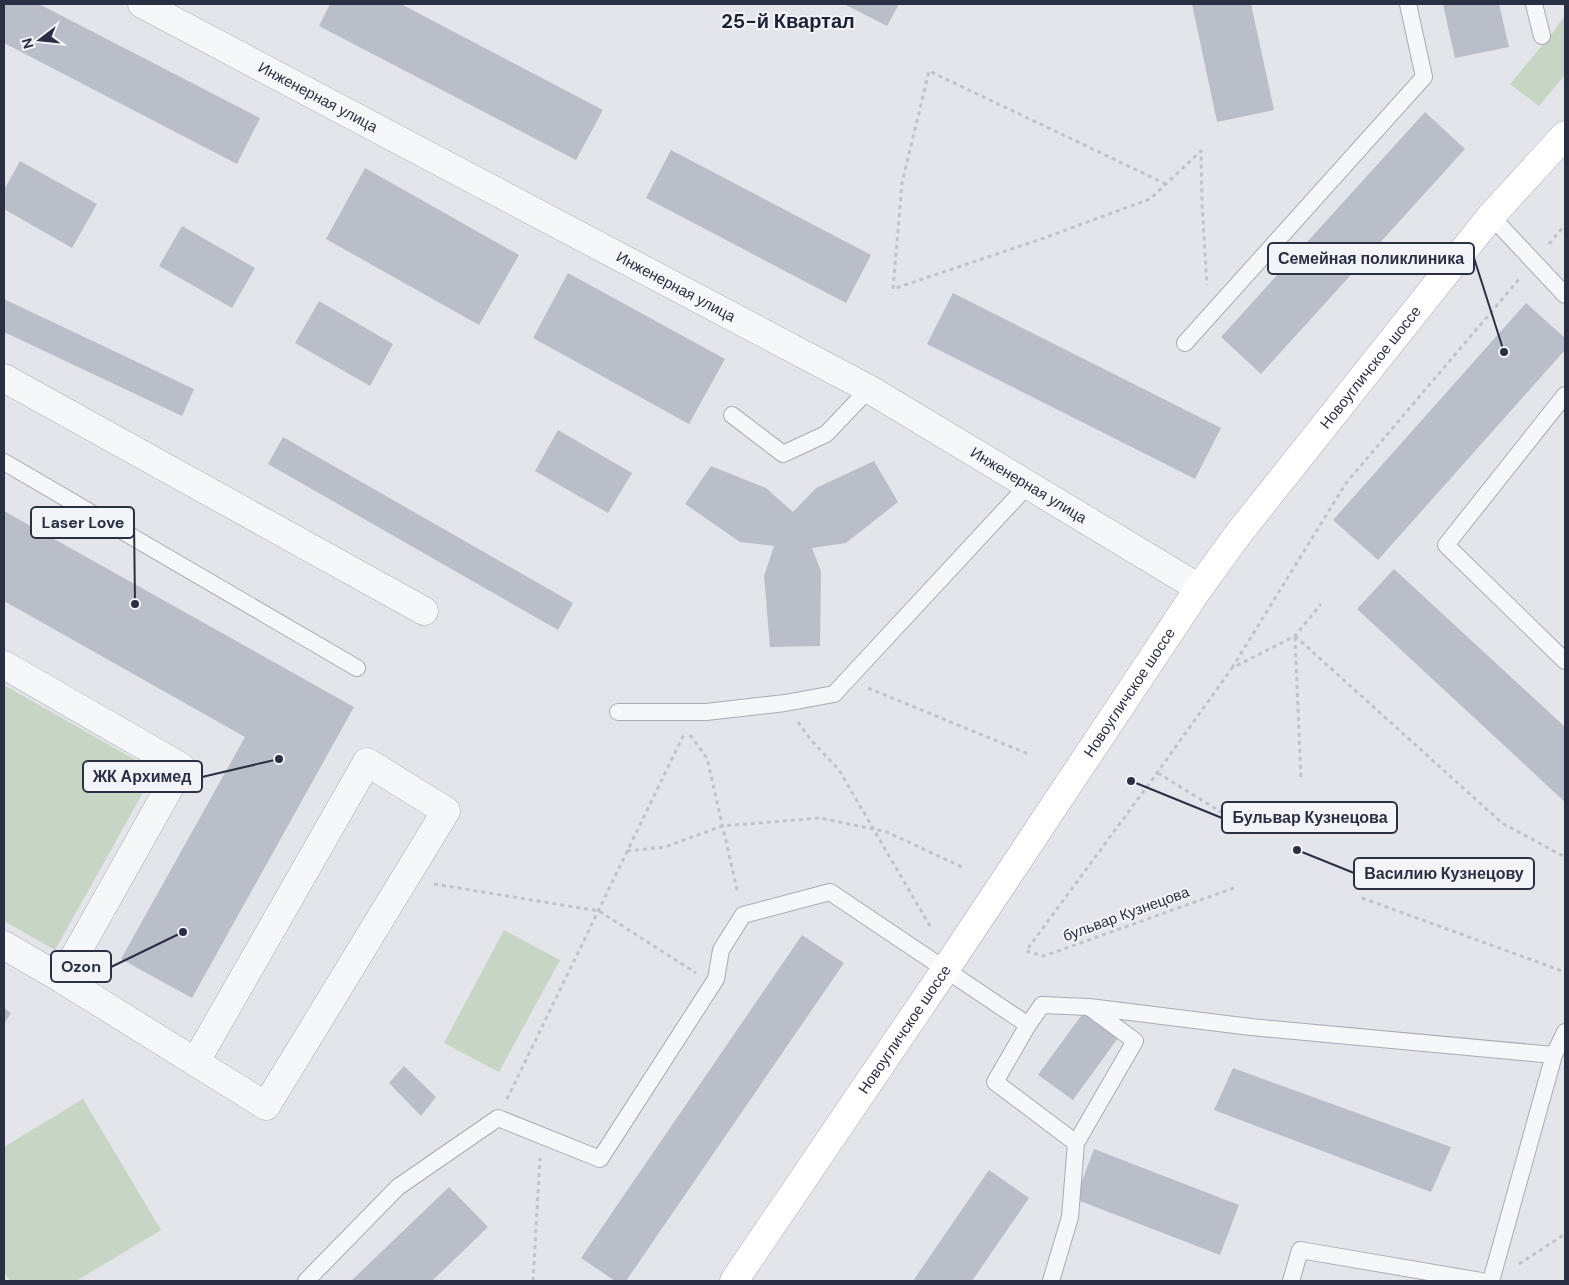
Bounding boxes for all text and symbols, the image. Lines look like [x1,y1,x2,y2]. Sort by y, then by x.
district label: 25-й Квартал [721,8,855,34]
north arrow [15,15,65,65]
text: N [17,36,38,51]
street label: Инженерная улица [255,57,382,137]
callout: Семейная поликлиника [1268,243,1474,274]
street label: Инженерная улица [613,247,740,327]
text: Семейная поликлиника [1278,248,1464,269]
street label: Новоугличское шоссе [1316,302,1426,433]
street label: Инженерная улица [967,442,1091,528]
callout: Laser Love [31,507,134,538]
text: Laser Love [41,512,125,533]
street label: Новоугличское шоссе [1079,624,1180,761]
callout: ЖК Архимед [83,761,202,792]
text: ЖК Архимед [92,766,191,787]
callout: Бульвар Кузнецова [1222,802,1397,833]
text: Бульвар Кузнецова [1232,807,1388,828]
callout: Василию Кузнецову [1354,858,1534,889]
text: Василию Кузнецову [1364,863,1524,884]
street label: бульвар Кузнецова [1060,882,1193,946]
callout: Ozon [51,951,111,982]
text: Ozon [61,956,101,977]
street label: Новоугличское шоссе [854,961,955,1098]

